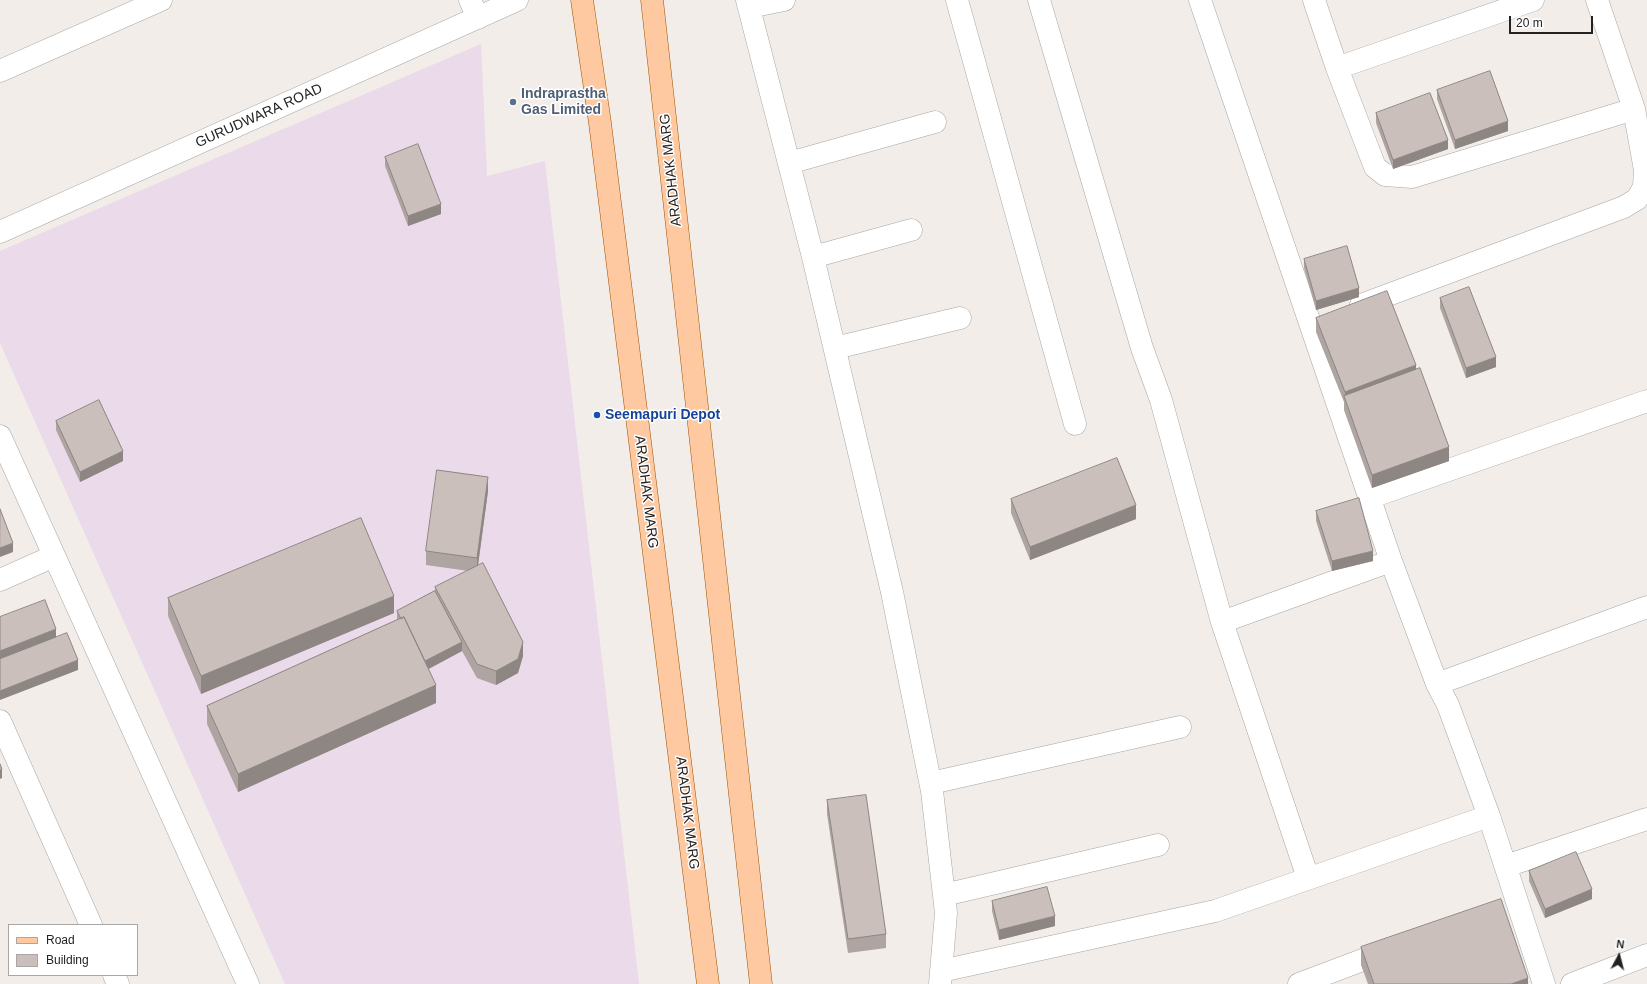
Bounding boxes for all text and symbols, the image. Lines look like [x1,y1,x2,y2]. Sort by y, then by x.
scale bar [1511,8,1595,34]
text: 20 m [1516,16,1543,30]
street label: GURUDWARA ROAD [193,80,325,152]
place label: Indraprastha Gas Limited [521,86,606,118]
marker: Indraprastha Gas Limited [508,97,518,107]
street label: ARADHAK MARG [657,113,685,227]
place label: Seemapuri Depot [605,407,720,423]
marker: Seemapuri Depot [592,410,602,420]
street label: ARADHAK MARG [631,435,661,549]
street label: ARADHAK MARG [672,756,702,870]
legend [8,924,138,976]
text: Road [46,933,75,947]
north arrow [1599,936,1639,976]
text: N [1616,938,1625,951]
text: Building [46,953,89,967]

